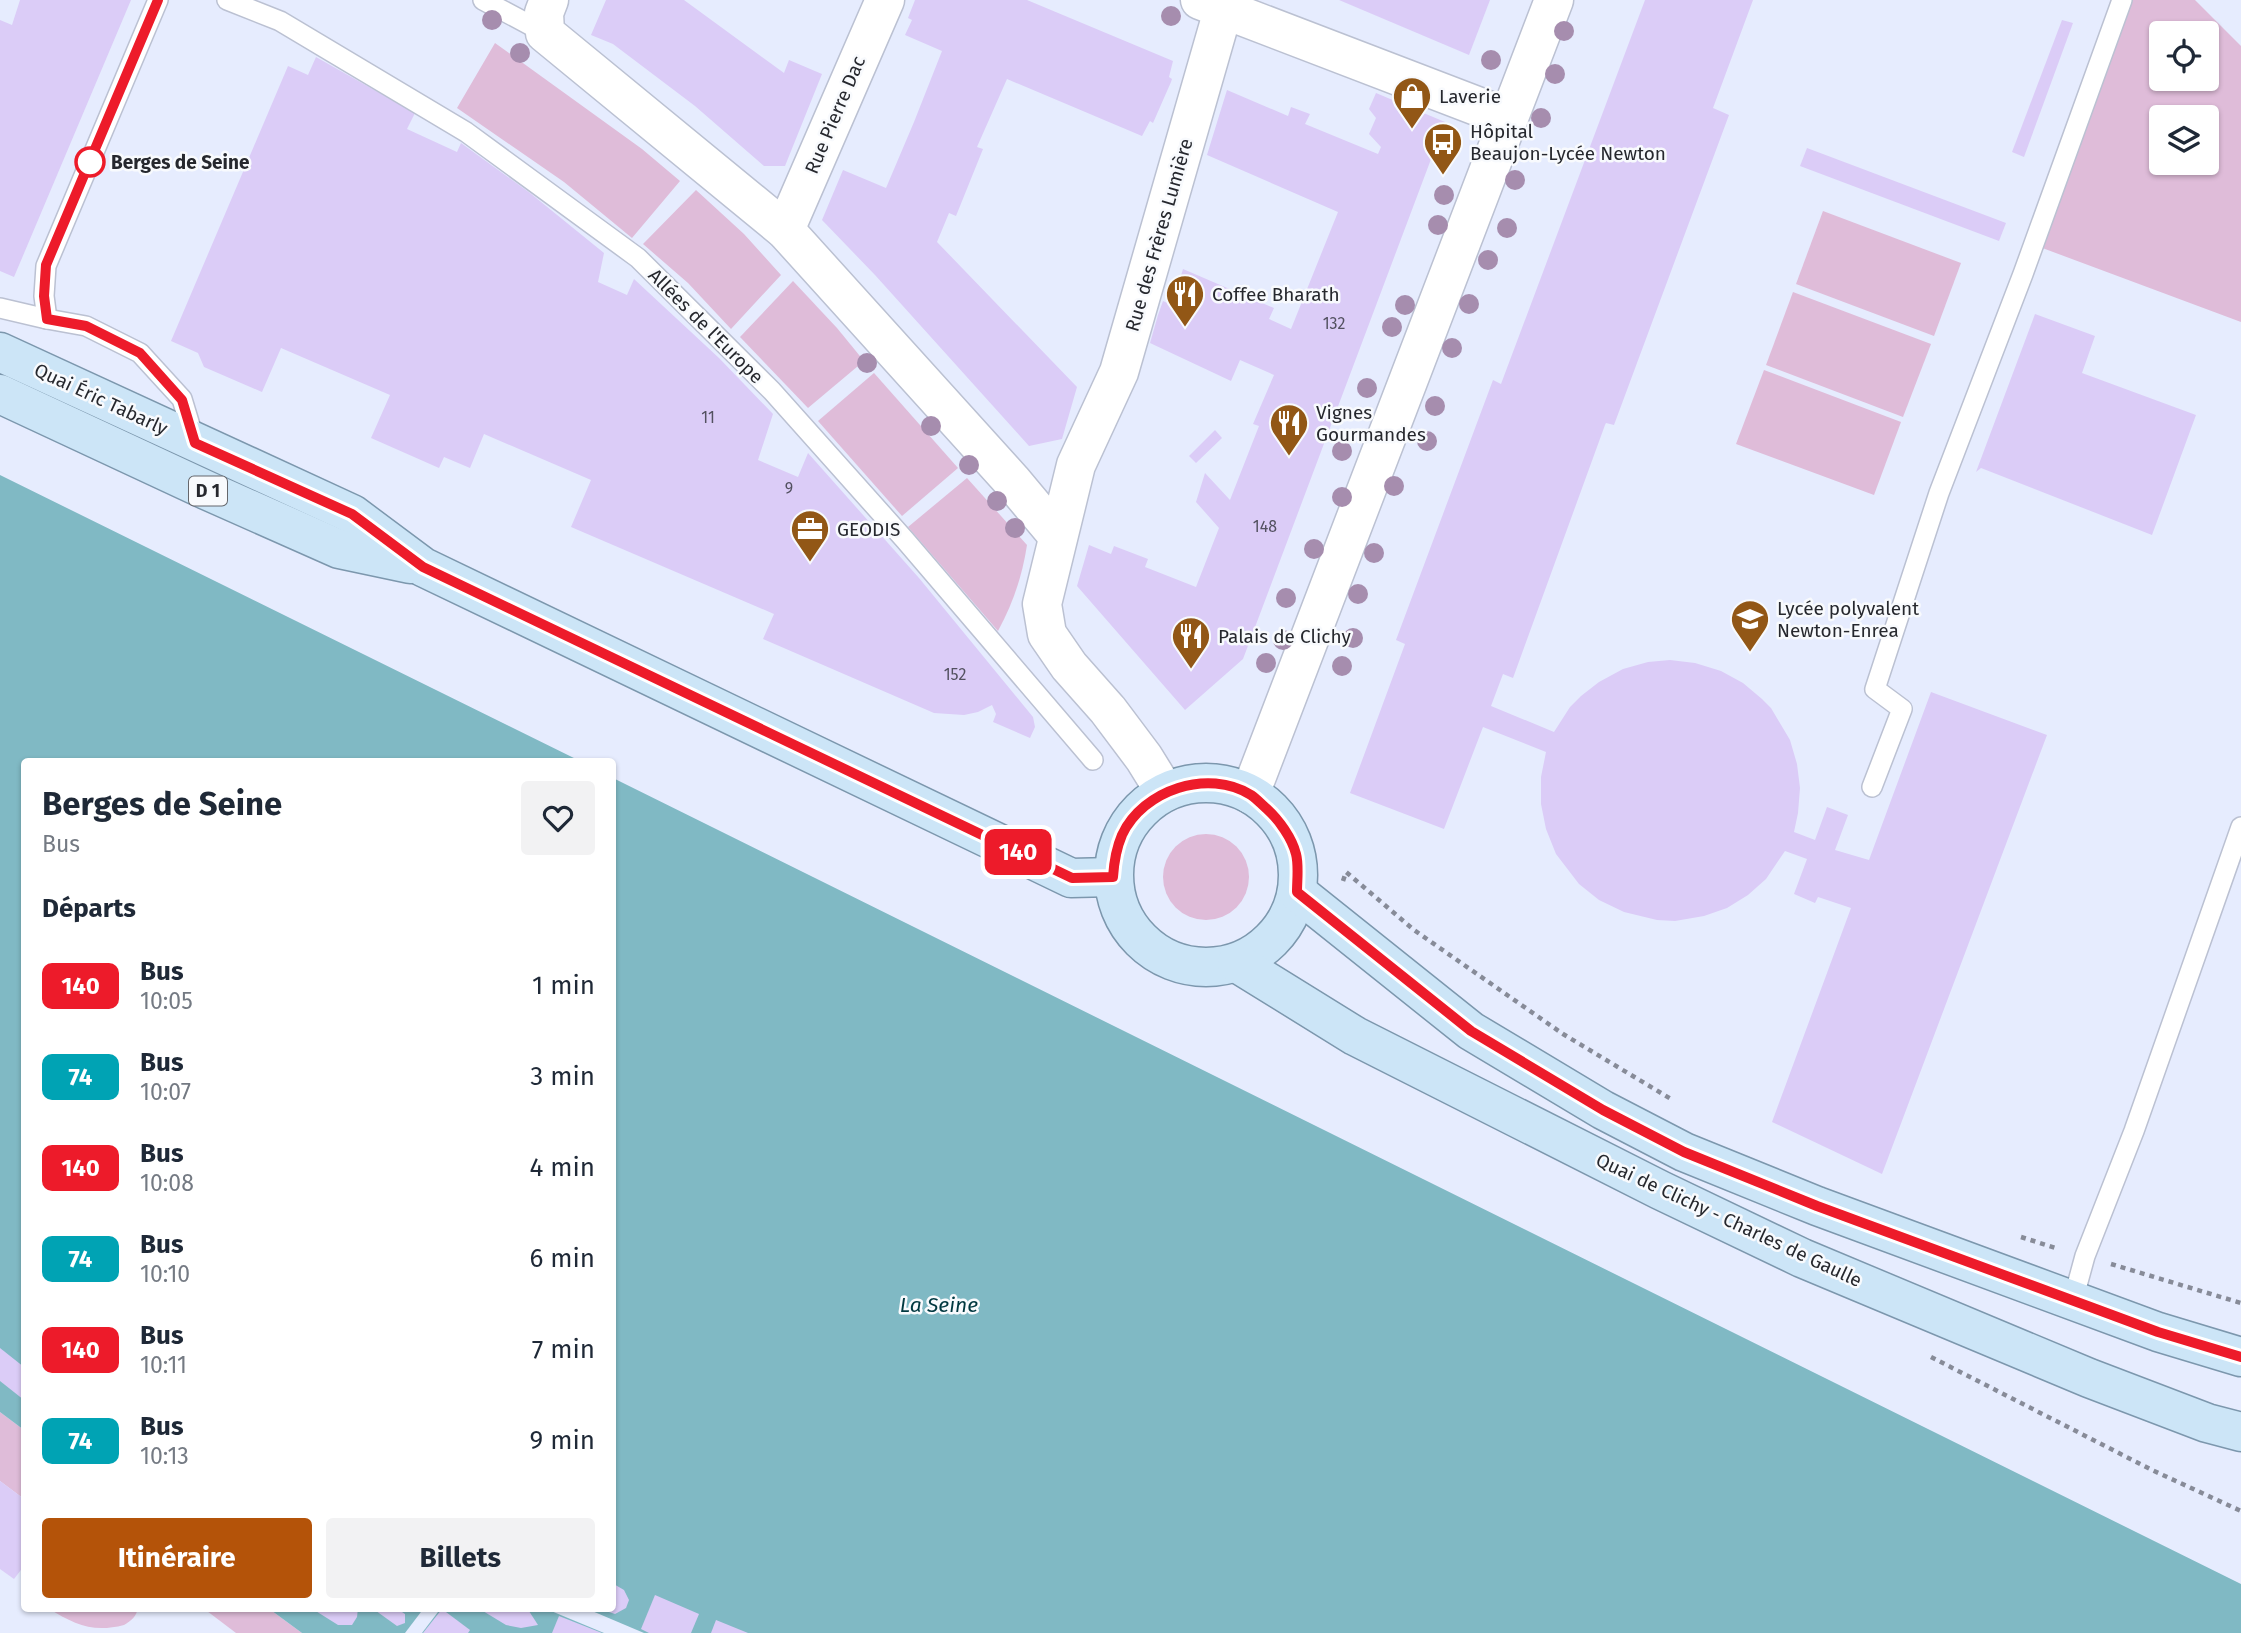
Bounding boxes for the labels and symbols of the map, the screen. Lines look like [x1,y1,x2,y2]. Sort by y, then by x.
street label: Rue Pierre Dac [800,53,870,177]
shop icon: Laverie [1391,75,1433,130]
place label: Laverie [1439,85,1501,108]
place label: Hôpital Beaujon-Lycée Newton [1470,120,1666,165]
bus stop icon: Hôpital Beaujon-Lycée Newton [1422,121,1464,176]
street label: Rue des Frères Lumière [1120,136,1198,334]
marker: Berges de Seine [75,147,105,177]
place label: Berges de Seine [111,151,249,174]
street label: Allées de l'Europe [644,264,768,388]
restaurant icon: Coffee Bharath [1164,273,1206,328]
place label: Coffee Bharath [1212,283,1340,306]
house number: 132 [1323,314,1345,333]
street label: Quai Éric Tabarly [31,358,172,440]
place label: Vignes Gourmandes [1316,401,1426,446]
restaurant icon: Vignes Gourmandes [1268,402,1310,457]
house number: 11 [701,408,715,427]
road number: D 1 [189,476,227,505]
house number: 9 [785,479,793,498]
office icon: GEODIS [789,508,831,563]
house number: 148 [1253,517,1277,536]
place label: GEODIS [837,518,900,541]
place label: Lycée polyvalent Newton-Enrea [1777,597,1919,642]
school or university icon: Lycée polyvalent Newton-Enrea [1729,598,1771,653]
restaurant icon: Palais de Clichy [1170,615,1212,670]
place label: Palais de Clichy [1218,625,1351,648]
house number: 152 [944,665,966,684]
line badge: 140 [978,829,1058,875]
street label: Quai de Clichy - Charles de Gaulle [1592,1148,1866,1292]
water label: La Seine [900,1292,978,1318]

